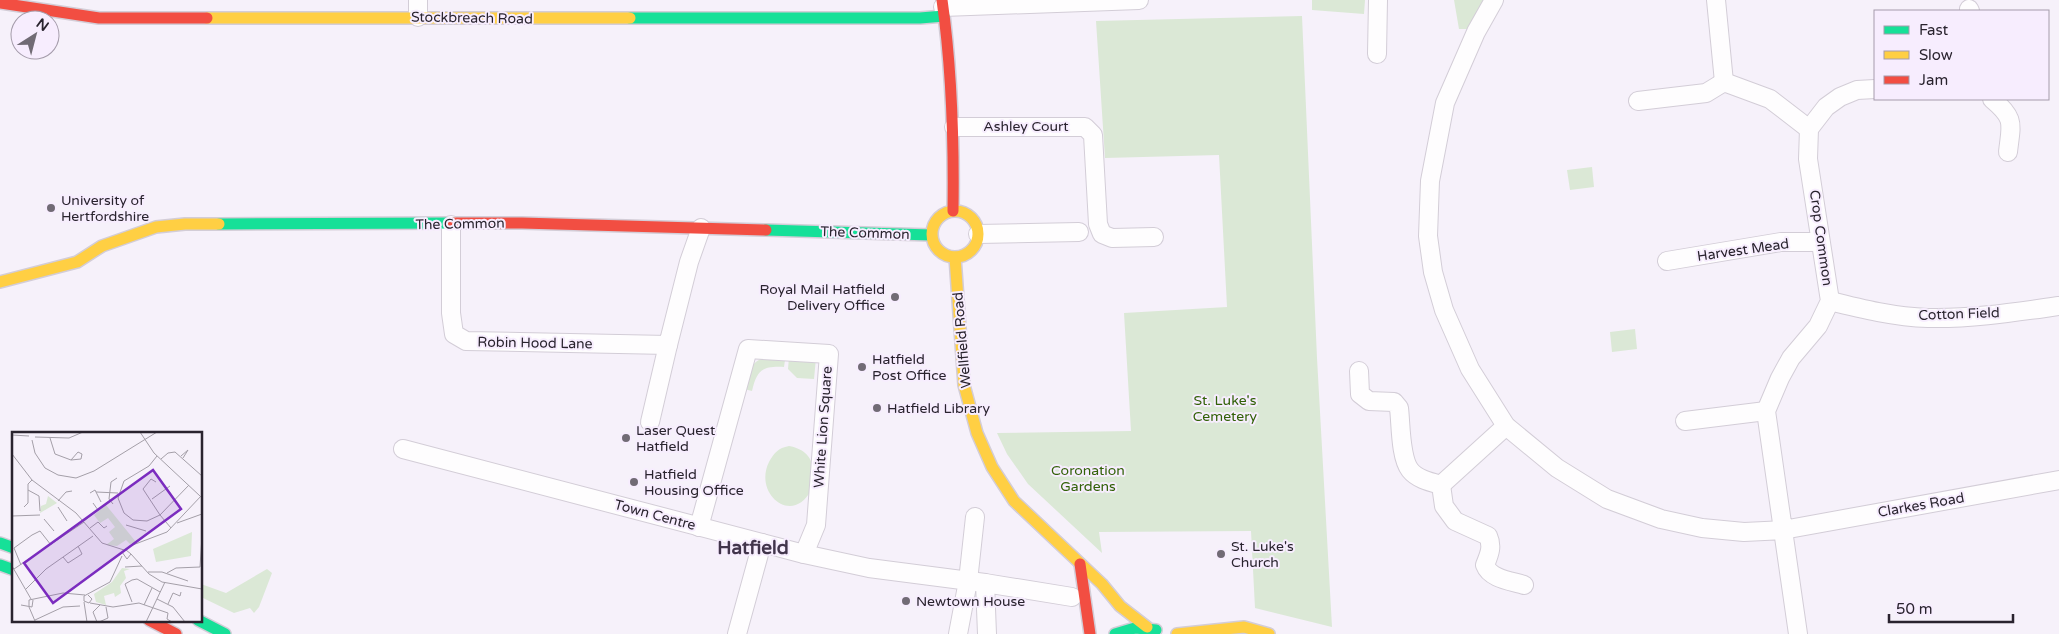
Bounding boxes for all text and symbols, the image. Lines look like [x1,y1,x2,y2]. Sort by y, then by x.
street label: Stockbreach Road [411,8,533,28]
north arrow [10,10,60,60]
legend [1874,10,2049,100]
text: N [33,15,52,35]
text: Fast [1919,21,1949,39]
text: Slow [1919,46,1953,64]
text: Jam [1919,71,1948,89]
street label: Ashley Court [983,118,1069,135]
street label: Crop Common [1806,189,1836,287]
place label: University of Hertfordshire [61,192,149,225]
marker: University of Hertfordshire [45,202,57,214]
street label: The Common [415,215,505,233]
street label: The Common [820,223,910,243]
street label: Harvest Mead [1696,235,1790,265]
place label: Royal Mail Hatfield Delivery Office [759,281,885,314]
marker: Royal Mail Hatfield Delivery Office [889,291,901,303]
street label: Wellfield Road [949,291,975,389]
street label: Cotton Field [1918,304,2000,324]
street label: Robin Hood Lane [477,333,593,353]
place label: Hatfield Post Office [872,351,947,384]
marker: Hatfield Post Office [856,361,868,373]
street label: White Lion Square [810,365,836,489]
park label: St. Luke's Cemetery [1193,392,1258,425]
place label: Hatfield Library [887,400,990,417]
marker: Hatfield Library [871,402,883,414]
place label: Laser Quest Hatfield [636,422,716,455]
inset map [12,432,202,622]
marker: Laser Quest Hatfield [620,432,632,444]
park label: Coronation Gardens [1051,462,1125,495]
place label: Hatfield Housing Office [644,466,744,499]
marker: Hatfield Housing Office [628,476,640,488]
street label: Clarkes Road [1876,489,1966,521]
street label: Town Centre [612,496,698,534]
district label: Hatfield [717,537,789,559]
place label: St. Luke's Church [1231,538,1294,571]
marker: St. Luke's Church [1215,548,1227,560]
scale bar [1889,592,2013,624]
place label: Newtown House [916,593,1025,610]
marker: Newtown House [900,595,912,607]
text: 50 m [1896,600,1933,618]

